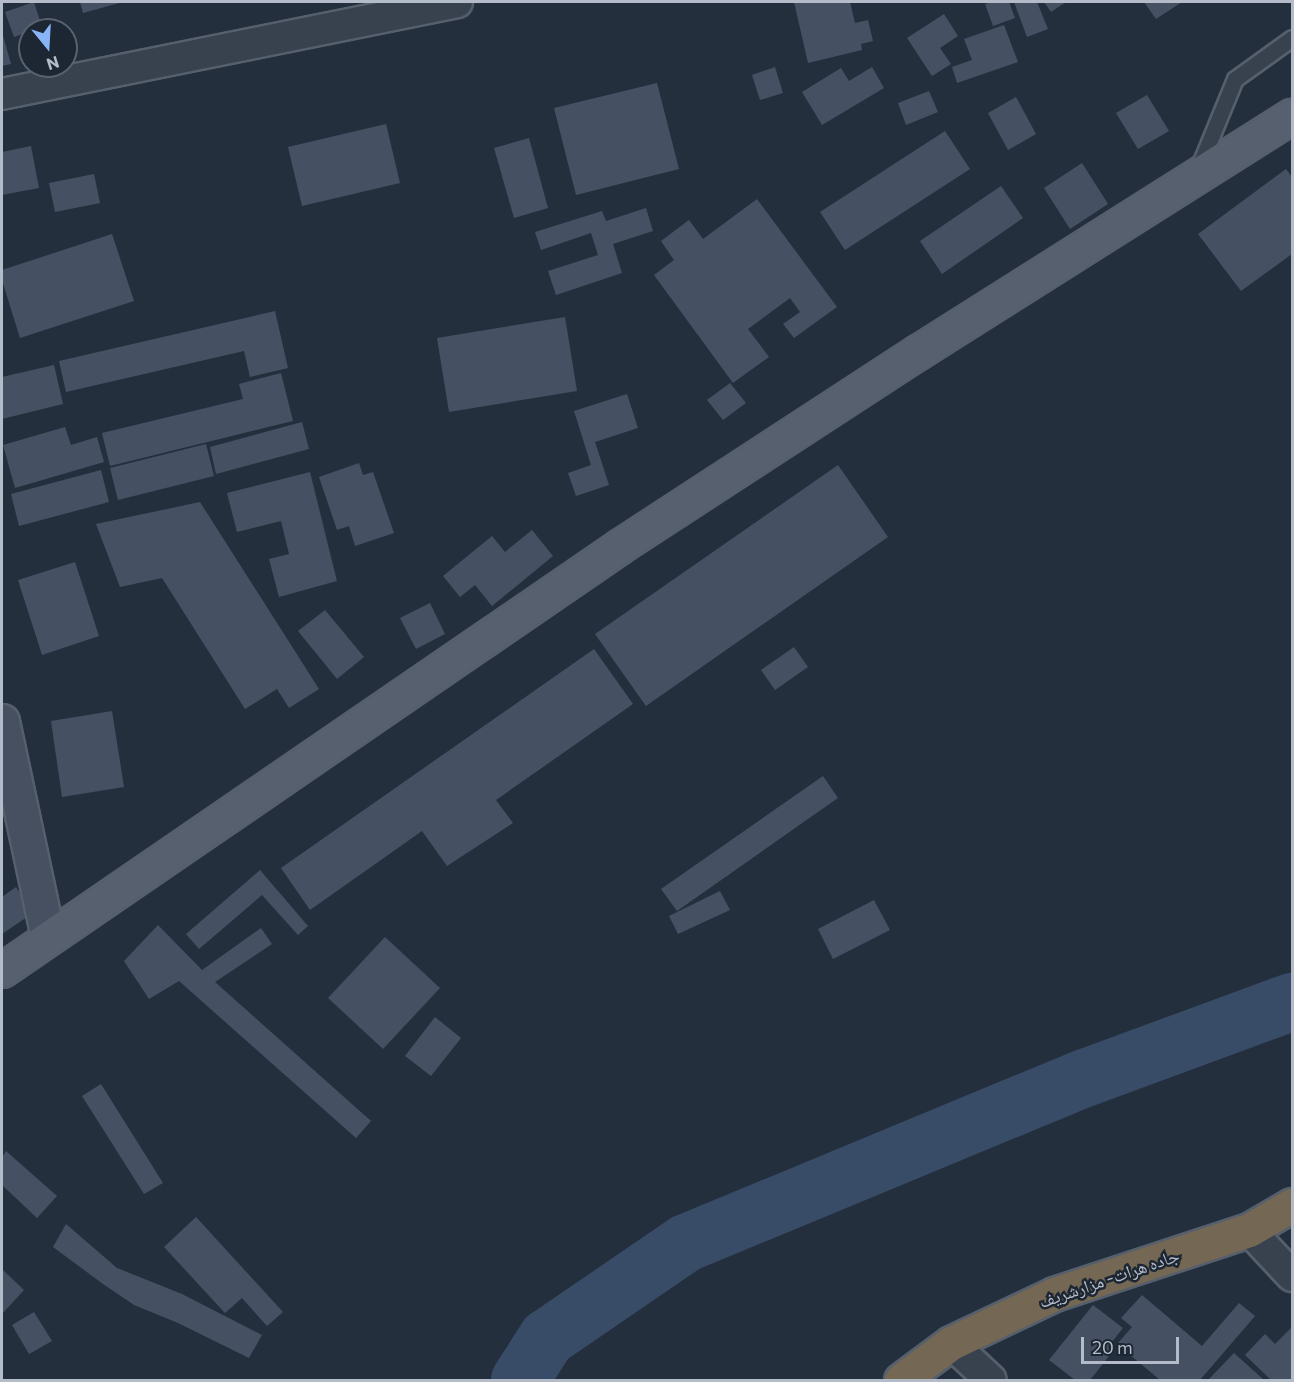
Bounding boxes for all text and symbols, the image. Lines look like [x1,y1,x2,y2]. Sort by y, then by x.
north arrow [18,18,78,78]
text: N [44,53,62,75]
street label: جاده هرات- مزارشریف [1036,1244,1182,1312]
scale bar [1084,1325,1182,1363]
text: 20 m [1092,1336,1133,1358]

